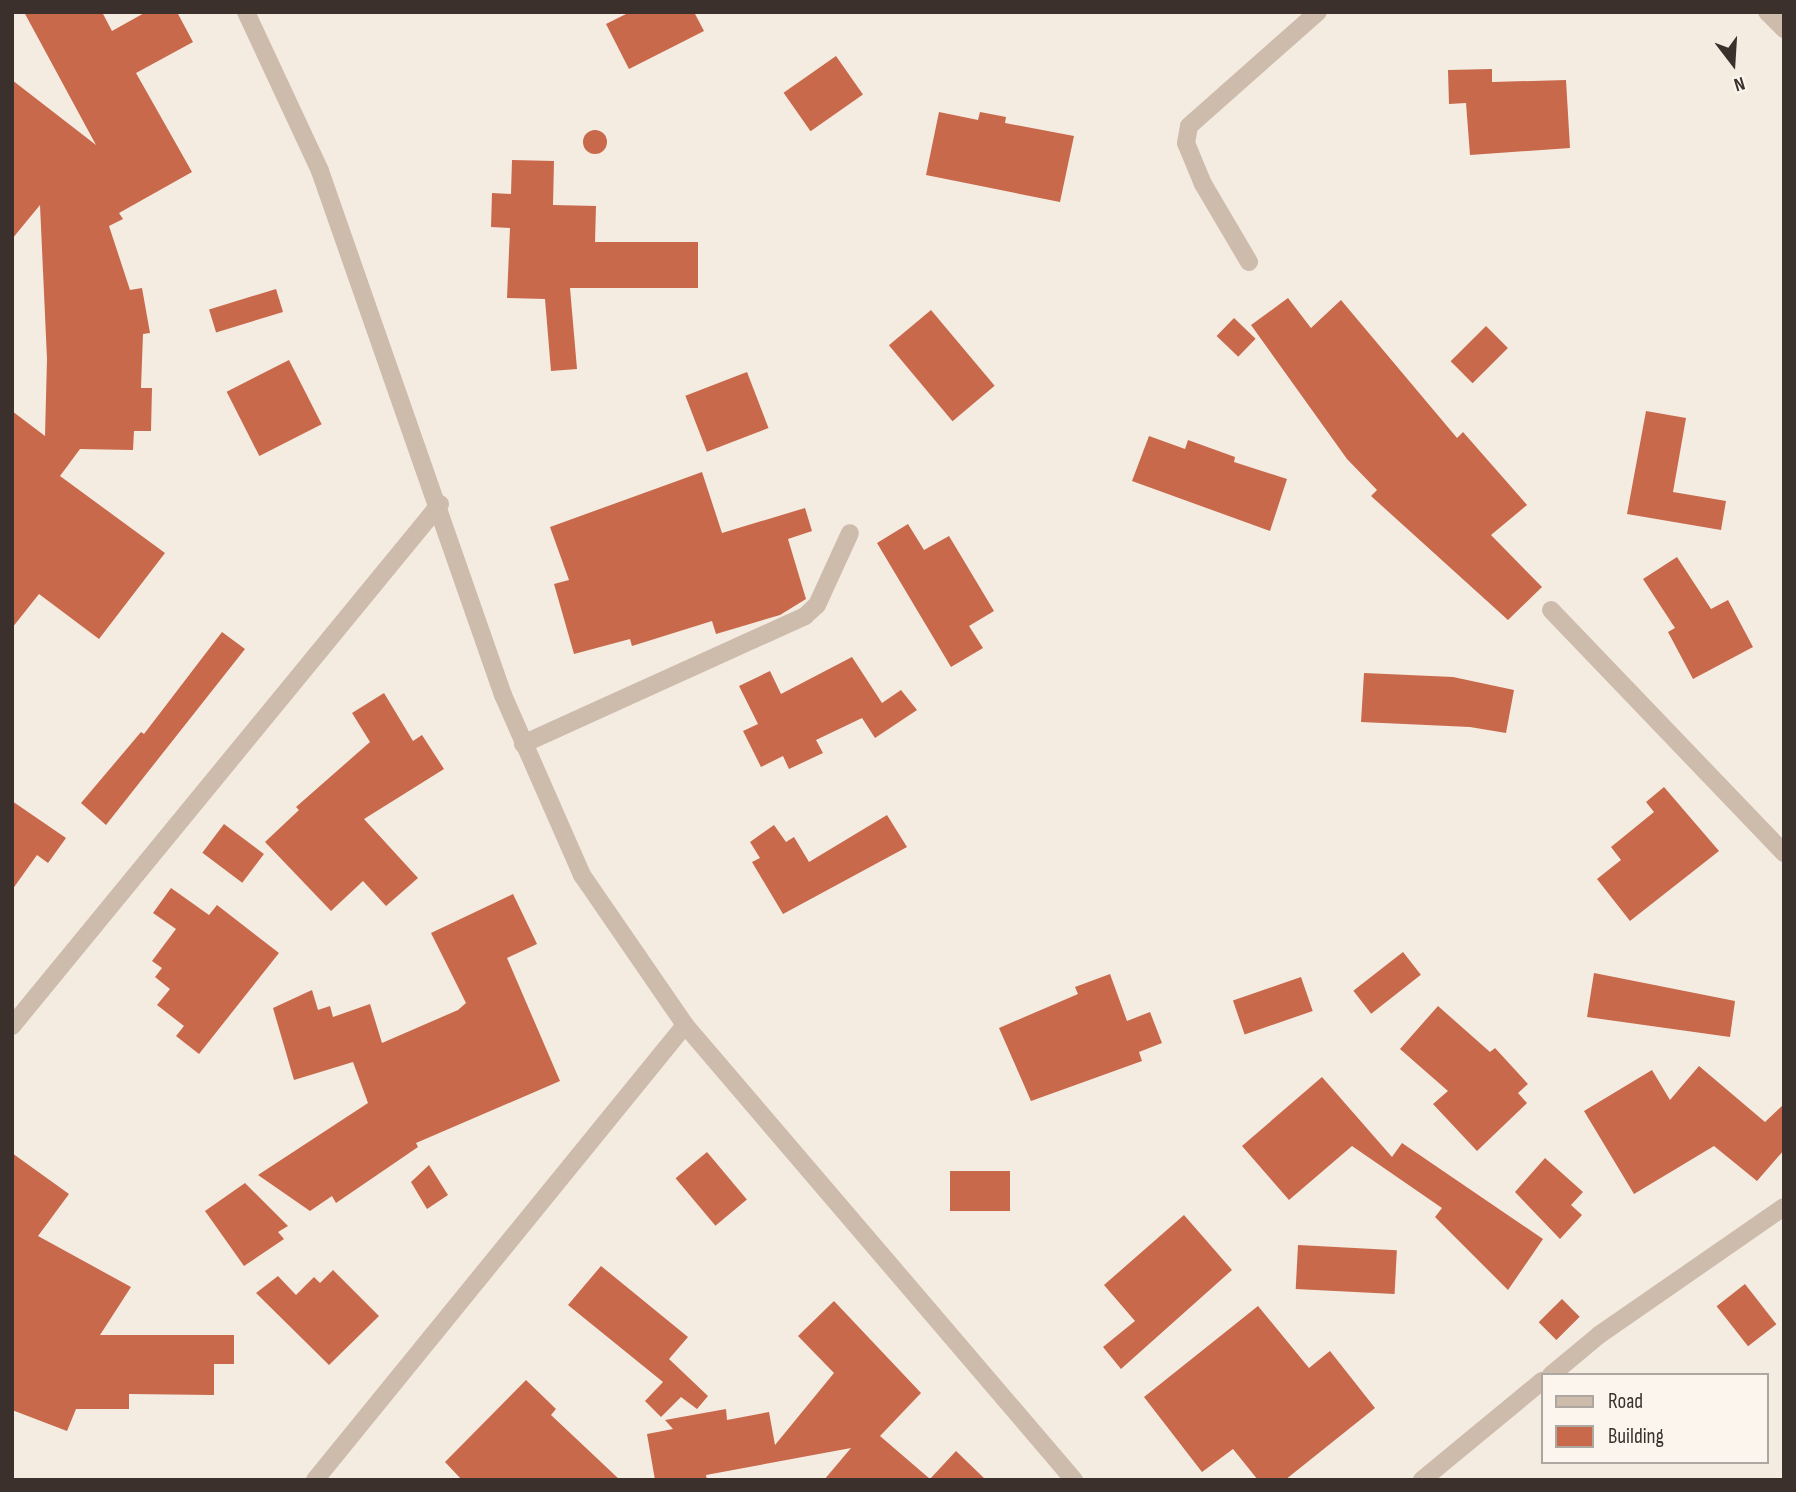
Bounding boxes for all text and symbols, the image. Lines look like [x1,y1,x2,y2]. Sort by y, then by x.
north arrow [1698,28,1768,98]
text: N [1731,71,1748,96]
legend [1540,1373,1768,1464]
text: Road [1608,1389,1643,1414]
text: Building [1608,1424,1664,1449]

